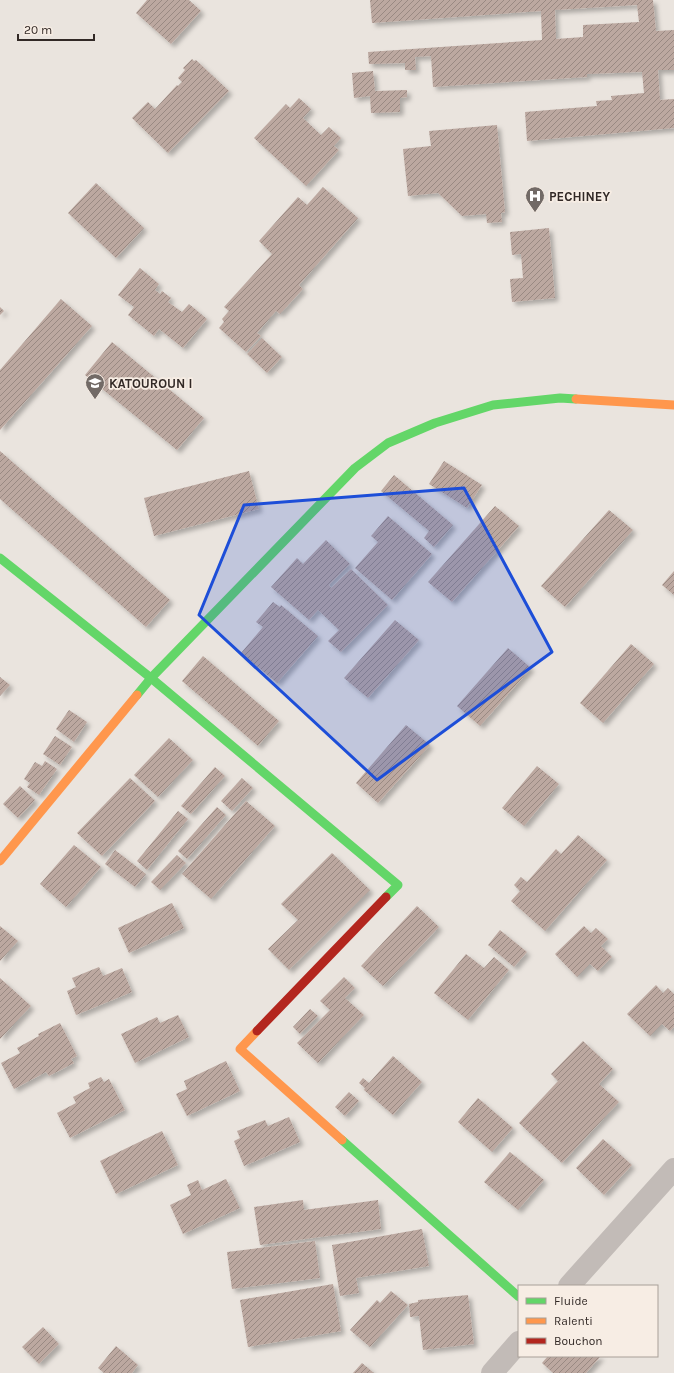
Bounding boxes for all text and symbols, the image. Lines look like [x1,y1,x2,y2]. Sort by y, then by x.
scale bar [18,16,94,42]
text: 20 m [24,23,52,37]
hospital icon: PECHINEY [524,185,546,213]
place label: PECHINEY [549,189,610,204]
school or university icon: KATOUROUN I [84,372,106,400]
place label: KATOUROUN I [109,376,193,391]
legend [518,1285,658,1357]
text: Fluide [554,1294,588,1308]
text: Ralenti [554,1314,593,1328]
text: Bouchon [554,1334,603,1348]

